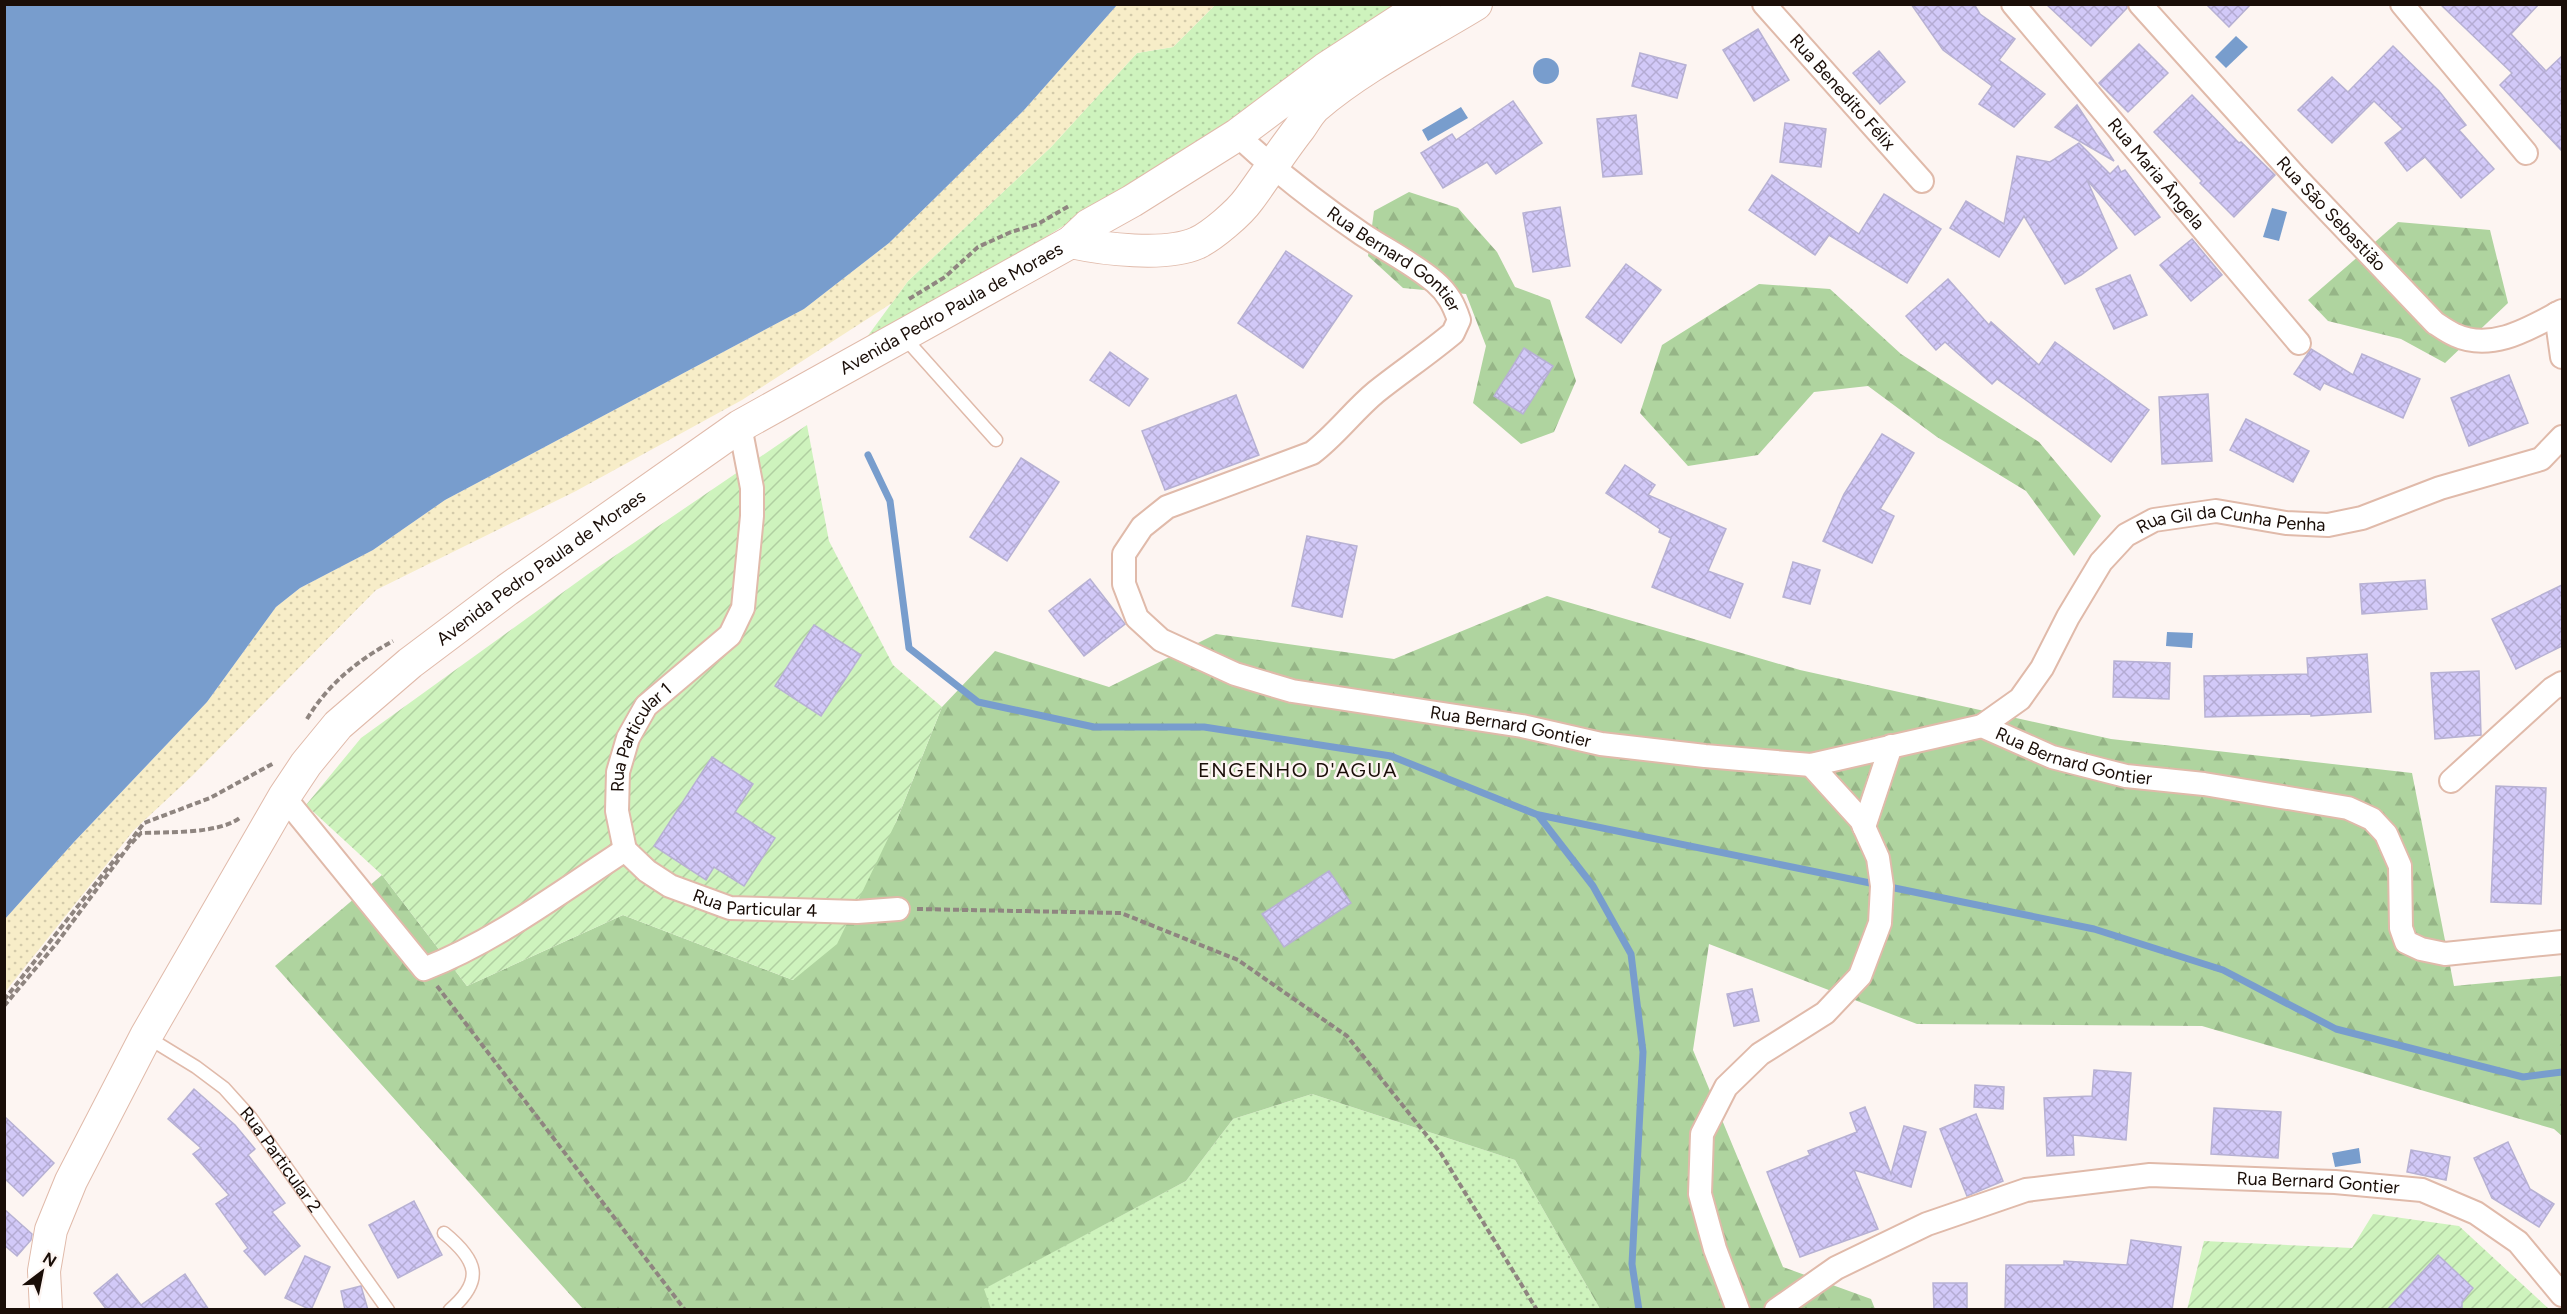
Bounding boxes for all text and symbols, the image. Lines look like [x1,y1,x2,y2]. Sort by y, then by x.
street label: Rua Benedito Félix [1785,29,1900,155]
street label: Rua Maria Ângela [2103,113,2209,234]
street label: Rua São Sebastião [2272,152,2391,276]
street label: Rua Bernard Gontier [1323,202,1466,315]
street label: Avenida Pedro Paula de Moraes [836,238,1067,379]
street label: Avenida Pedro Paula de Moraes [432,485,650,650]
street label: Rua Gil da Cunha Penha [2133,500,2326,538]
street label: Rua Particular 1 [606,678,676,792]
street label: Rua Bernard Gontier [1429,701,1593,752]
street label: Rua Bernard Gontier [1992,722,2153,790]
district label: ENGENHO D'AGUA [1198,758,1398,782]
street label: Rua Particular 4 [690,884,818,922]
street label: Rua Particular 2 [235,1102,326,1217]
street label: Rua Bernard Gontier [2236,1167,2400,1199]
north arrow [12,1242,72,1302]
text: N [39,1248,60,1271]

